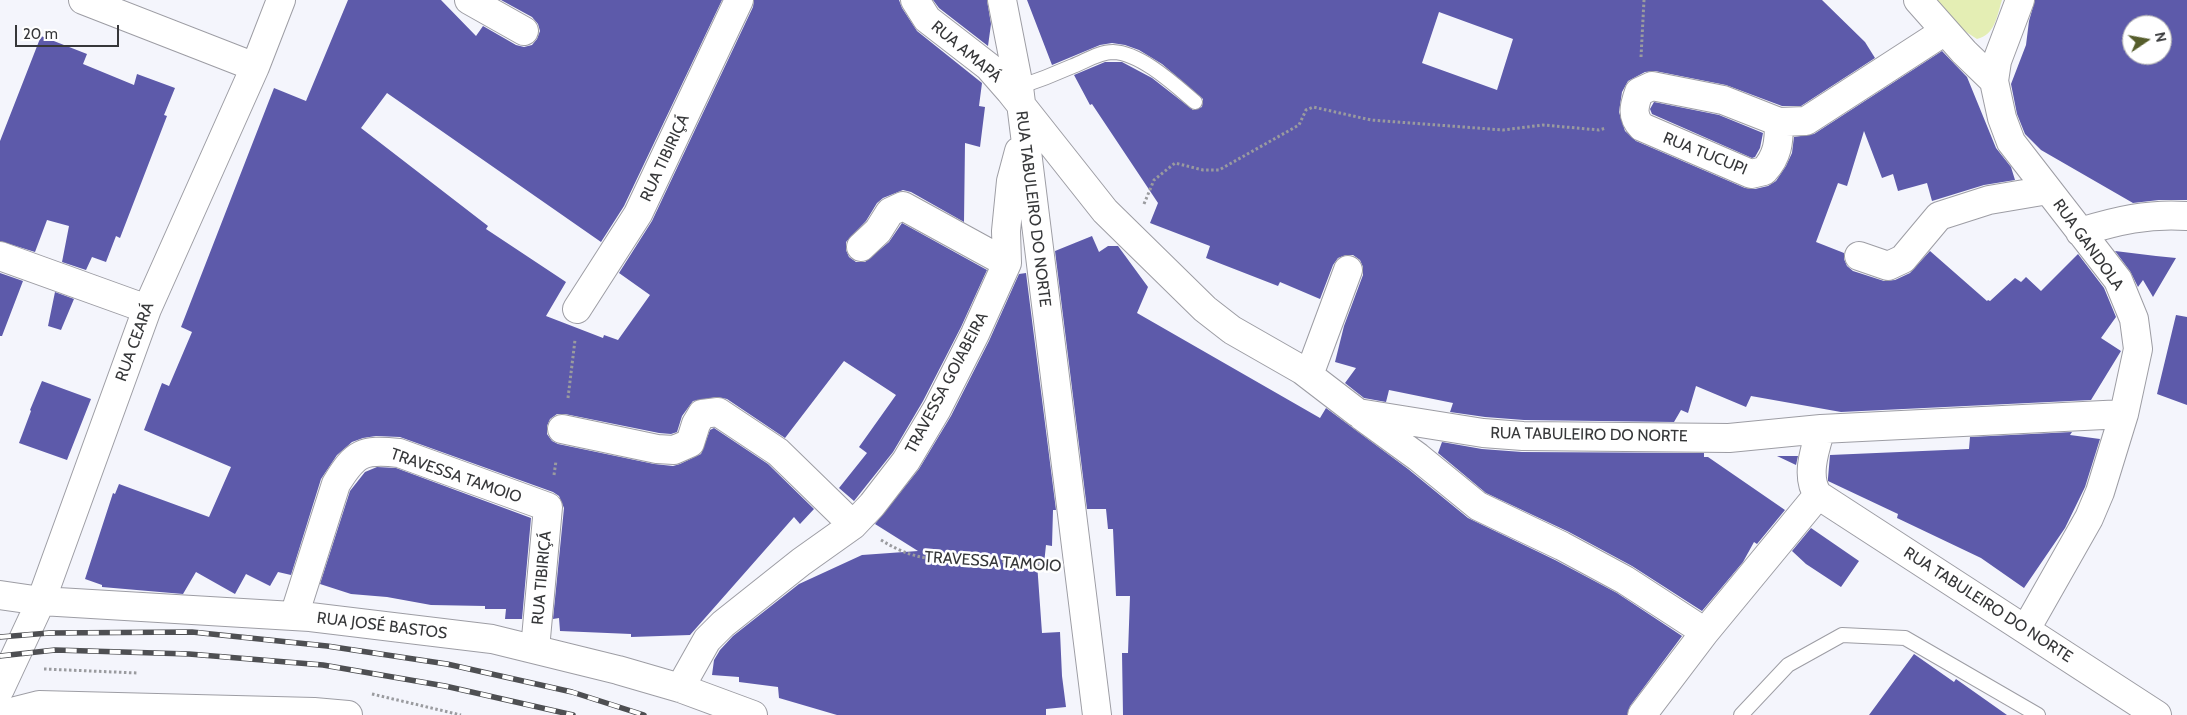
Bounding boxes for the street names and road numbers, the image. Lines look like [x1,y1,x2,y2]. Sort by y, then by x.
street label: RUA AMAPÁ [927,17,1005,87]
street label: RUA TABULEIRO DO NORTE [1011,110,1055,308]
street label: RUA TIBIRIÇÁ [636,111,694,205]
street label: RUA TUCUPI [1660,128,1750,180]
street label: RUA GANDOLA [2048,196,2128,294]
street label: RUA CEARÁ [112,300,158,384]
street label: TRAVESSA GOIABEIRA [902,309,992,457]
street label: RUA TABULEIRO DO NORTE [1490,424,1688,446]
street label: TRAVESSA TAMOIO [388,445,524,507]
street label: RUA TIBIRIÇÁ [528,530,556,626]
street label: RUA TABULEIRO DO NORTE [1900,543,2076,667]
street label: TRAVESSA TAMOIO [924,548,1062,576]
street label: RUA JOSÉ BASTOS [316,608,448,644]

